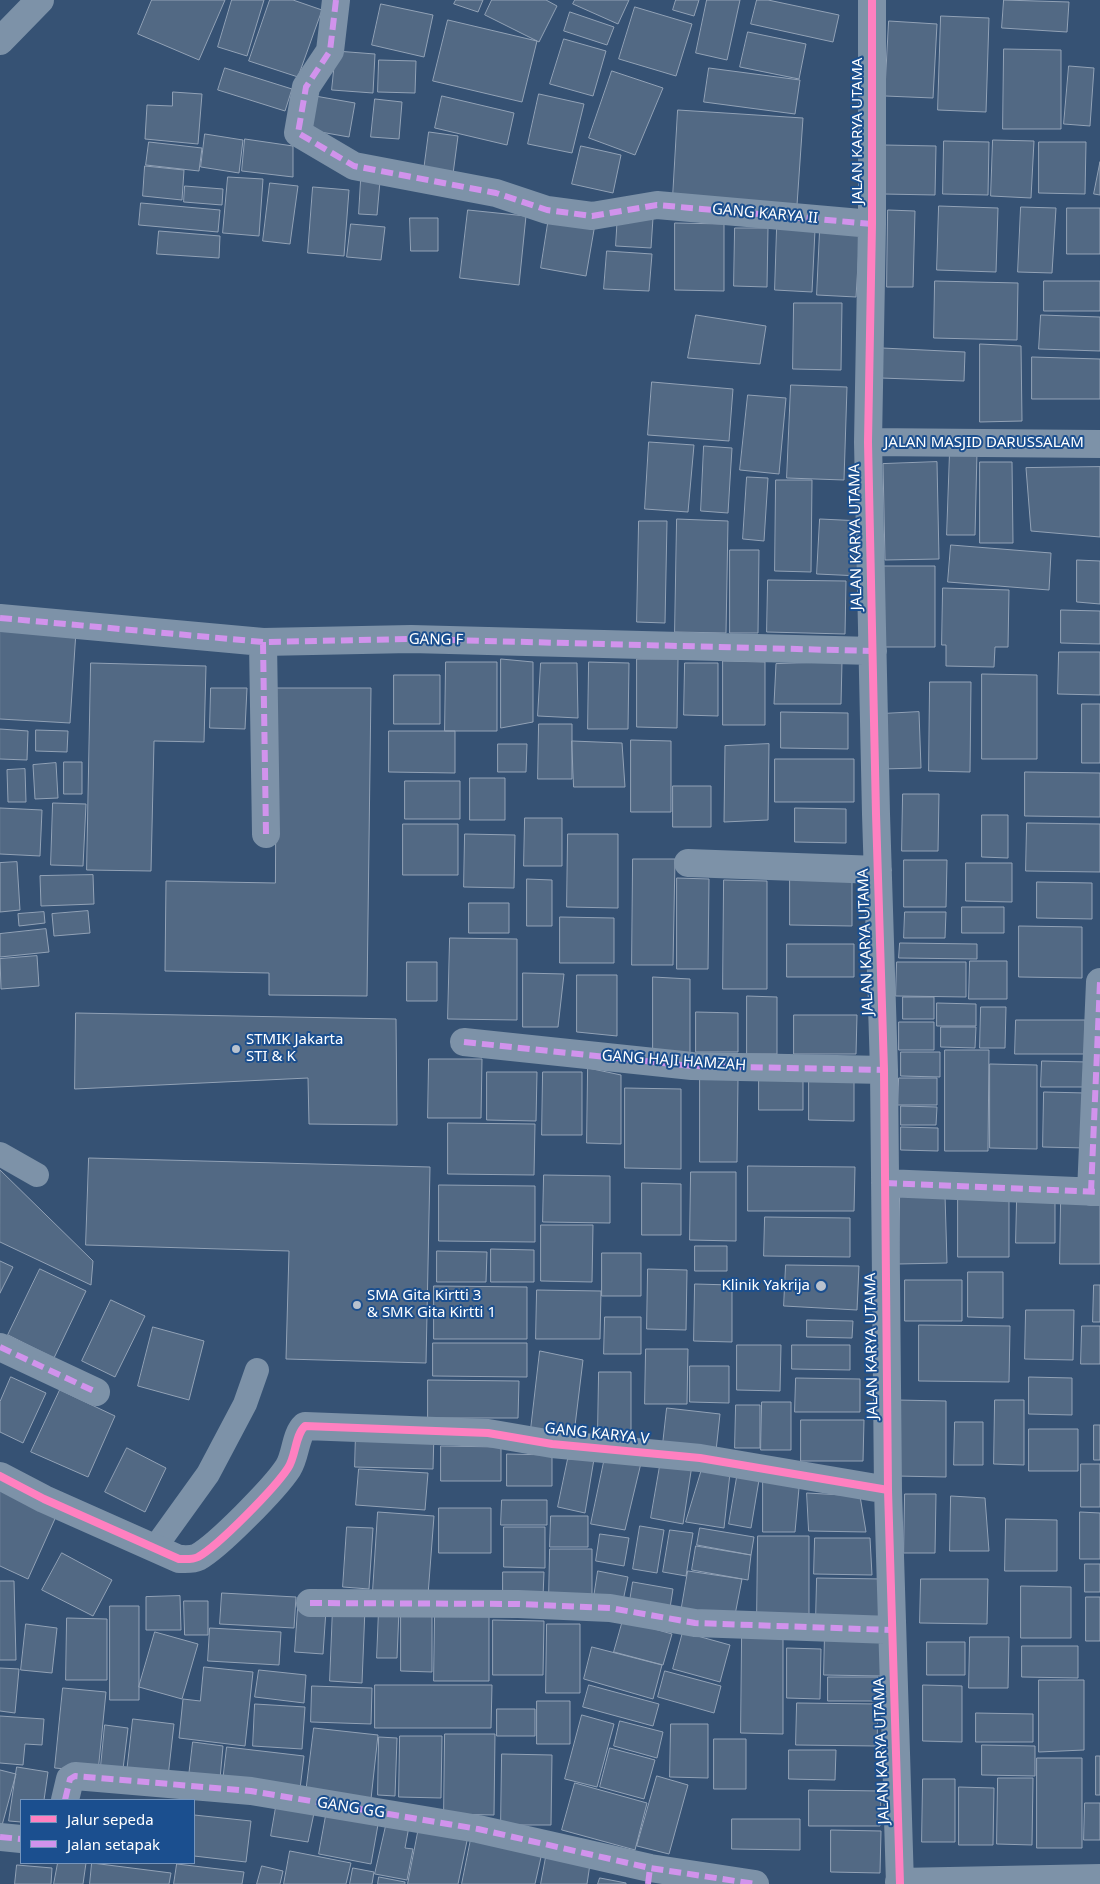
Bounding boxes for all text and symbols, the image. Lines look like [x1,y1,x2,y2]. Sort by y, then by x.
street label: JALAN KARYA UTAMA [849,58,867,204]
street label: GANG KARYA II [711,200,819,228]
street label: JALAN MASJID DARUSSALAM [884,434,1084,452]
street label: JALAN KARYA UTAMA [846,463,866,611]
street label: GANG F [409,631,463,649]
street label: JALAN KARYA UTAMA [854,868,878,1016]
place label: STMIK Jakarta STI & K [246,1031,343,1066]
marker: STMIK Jakarta STI & K [230,1043,242,1055]
street label: GANG HAJI HAMZAH [601,1047,747,1075]
street label: JALAN KARYA UTAMA [862,1272,882,1420]
place label: Klinik Yakrija [721,1277,810,1295]
marker: Klinik Yakrija [814,1279,828,1293]
place label: SMA Gita Kirtti 3 & SMK Gita Kirtti 1 [367,1287,496,1322]
marker: SMA Gita Kirtti 3 & SMK Gita Kirtti 1 [351,1299,363,1311]
street label: GANG KARYA V [544,1420,650,1448]
street label: JALAN KARYA UTAMA [870,1677,894,1825]
street label: GANG GG [316,1794,386,1822]
legend [20,1799,195,1864]
text: Jalur sepeda [67,1809,154,1829]
text: Jalan setapak [67,1834,160,1854]

